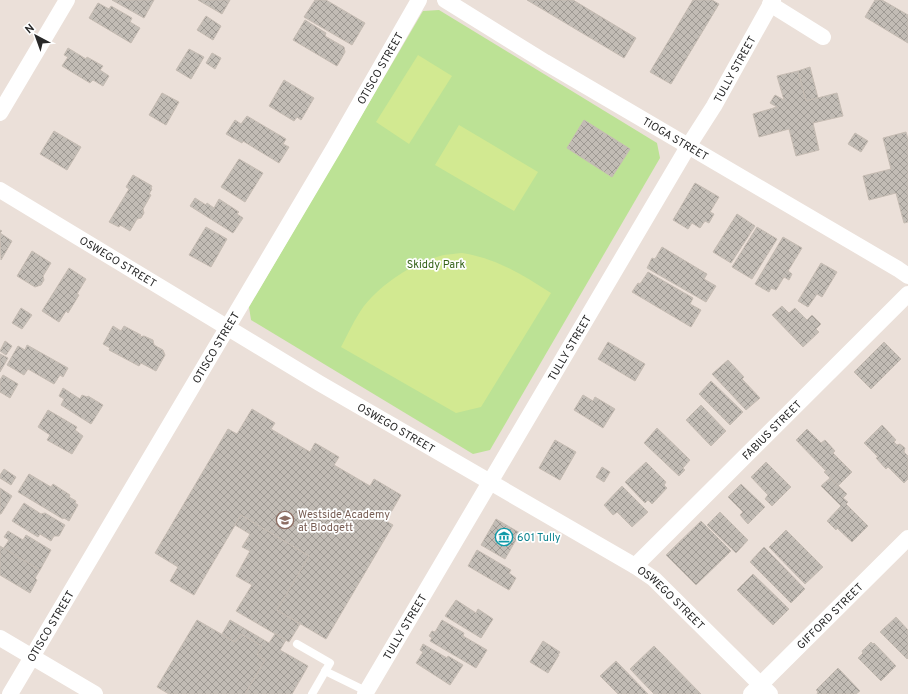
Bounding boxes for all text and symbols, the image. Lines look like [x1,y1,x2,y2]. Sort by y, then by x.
north arrow [16,16,56,56]
text: N [23,21,38,37]
street label: OTISCO STREET [355,30,407,107]
street label: TULLY STREET [711,34,760,105]
street label: TIOGA STREET [640,115,711,164]
street label: OSWEGO STREET [76,234,159,291]
park label: Skiddy Park [407,258,466,272]
street label: OTISCO STREET [190,310,243,386]
street label: TULLY STREET [545,313,595,384]
street label: FABIUS STREET [740,398,805,463]
street label: OSWEGO STREET [354,401,437,457]
place label: Westside Academy at Blodgett [298,508,390,535]
school or university icon: Westside Academy at Blodgett [275,510,295,530]
museum icon: 601 Tully [494,527,514,547]
place label: 601 Tully [517,531,561,545]
street label: OSWEGO STREET [634,563,707,633]
street label: GIFFORD STREET [794,580,867,652]
street label: OTISCO STREET [25,588,78,665]
street label: TULLY STREET [381,592,430,663]

